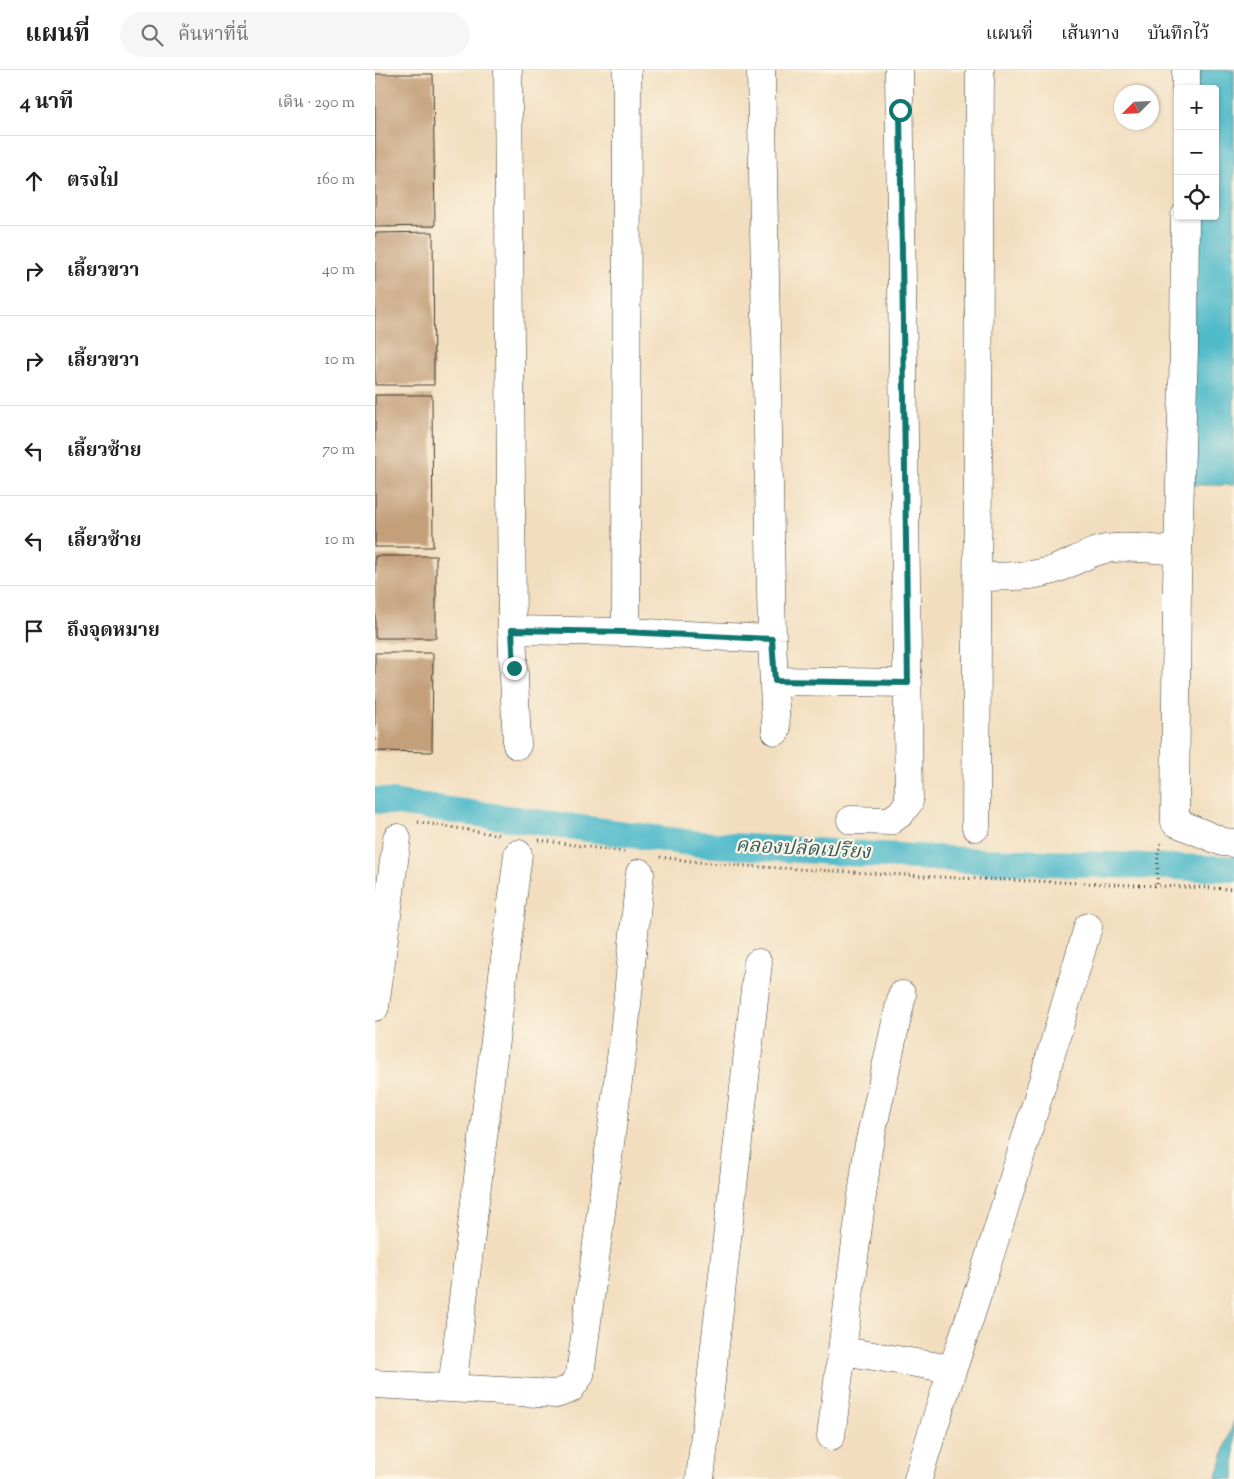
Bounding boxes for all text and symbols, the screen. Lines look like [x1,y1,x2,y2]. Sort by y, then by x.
search box [120,12,470,57]
text: แผนที่ [25,18,90,52]
icon: search [138,21,166,49]
text: ค้นหาที่นี่ [178,22,249,49]
text: แผนที่ [986,22,1033,48]
text: เส้นทาง [1061,22,1120,48]
text: บันทึกไว้ [1148,22,1209,48]
north arrow [1114,85,1159,130]
map controls [1174,85,1219,220]
button: + [1174,85,1219,130]
text: 4 นาที [20,88,73,118]
text: เดิน · 290 m [278,92,355,115]
route start [889,99,912,122]
button: − [1174,130,1219,175]
icon: ahead [20,167,48,195]
text: ตรงไป [67,168,119,195]
text: 160 m [317,169,355,192]
button: locate [1174,175,1219,220]
icon: right [20,257,48,285]
text: เลี้ยวขวา [67,258,139,285]
text: 40 m [322,259,355,282]
icon: right [20,347,48,375]
text: เลี้ยวขวา [67,348,139,375]
text: 10 m [325,349,355,372]
icon: left [20,437,48,465]
text: เลี้ยวซ้าย [67,438,141,465]
text: 70 m [322,439,355,462]
icon: left [20,527,48,555]
text: เลี้ยวซ้าย [67,528,141,555]
text: 10 m [325,529,355,552]
icon: arrive [20,617,48,645]
text: ถึงจุดหมาย [67,618,160,645]
route end [503,657,526,680]
water label: คลองปลัดเปรียง [735,832,872,868]

